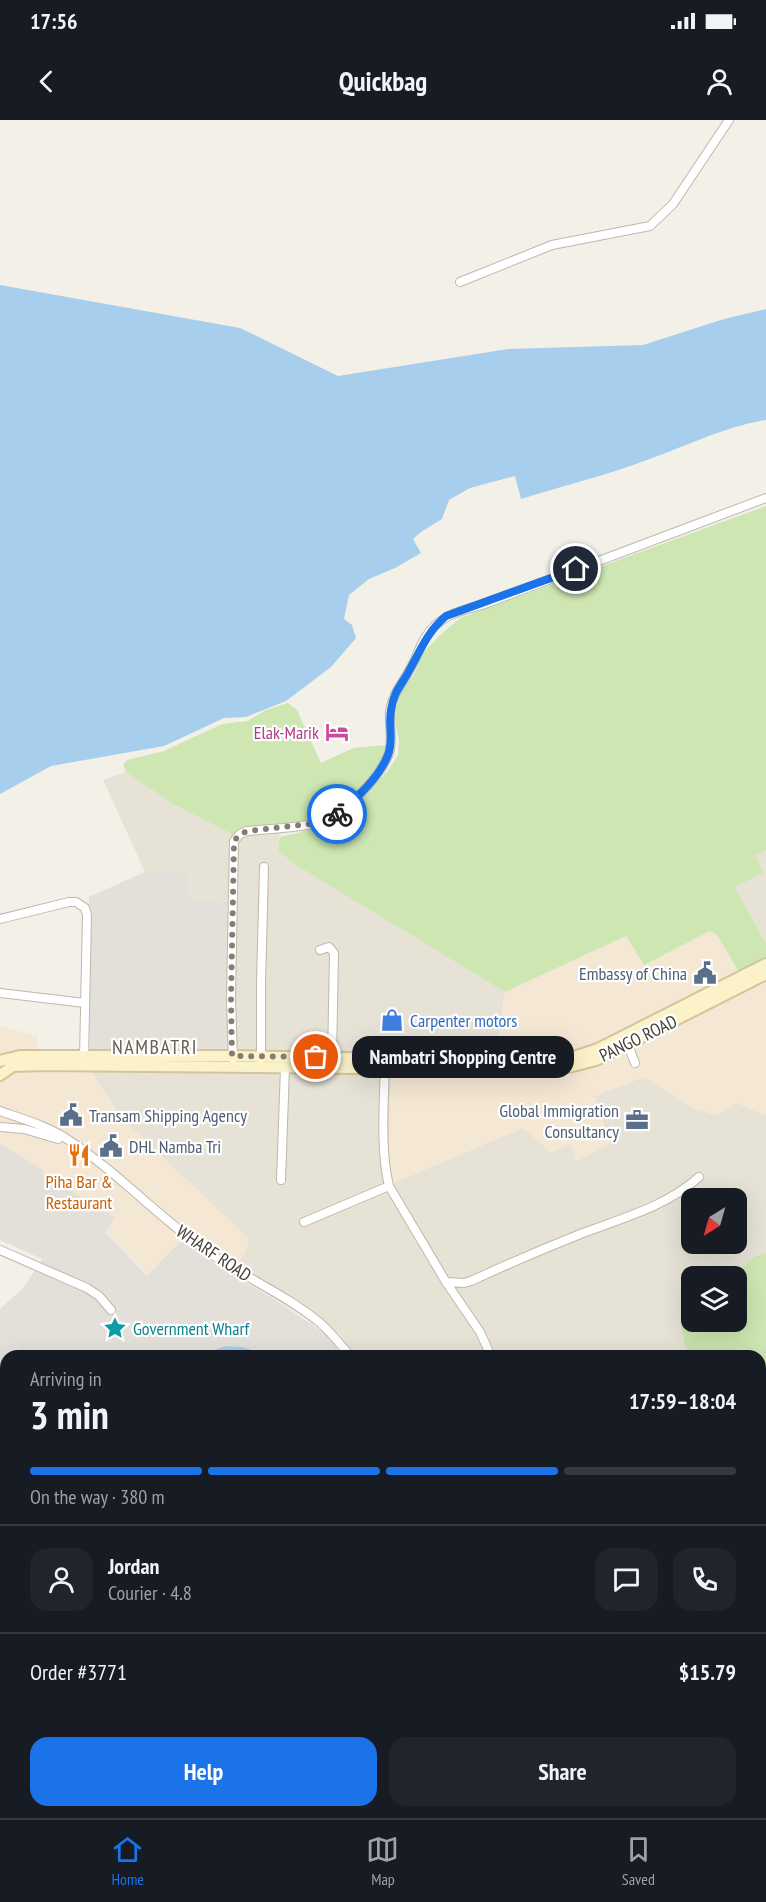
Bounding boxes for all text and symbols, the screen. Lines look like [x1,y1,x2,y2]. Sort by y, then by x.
text: 17:56 [30,7,78,35]
text: Quickbag [339,64,427,98]
icon: back [30,65,63,98]
icon: person [703,65,736,98]
pin [550,543,601,594]
icon: home [559,552,592,585]
hotel icon: Elak-Marik [324,719,350,745]
place label: Elak-Marik [254,721,319,744]
courier [307,784,367,844]
icon: bike [321,798,354,831]
public building icon: Embassy of China [692,960,718,986]
place label: Embassy of China [579,962,687,985]
shop icon: Carpenter motors [379,1007,405,1033]
place label: Carpenter motors [410,1009,517,1032]
street label: PANGO ROAD [595,1009,681,1067]
pin [290,1031,341,1082]
district label: NAMBATRI [112,1034,198,1060]
callout: Nambatri Shopping Centre [352,1036,574,1078]
icon: bag [299,1040,332,1073]
text: Nambatri Shopping Centre [370,1044,556,1070]
place label: Global Immigration Consultancy [499,1099,619,1143]
public building icon: Transam Shipping Agency [58,1102,84,1128]
place label: Transam Shipping Agency [89,1104,247,1127]
office icon: Global Immigration Consultancy [624,1107,650,1133]
public building icon: DHL Namba Tri [98,1133,124,1159]
place label: DHL Namba Tri [129,1135,221,1158]
restaurant icon: Piha Bar & Restaurant [66,1142,92,1168]
place label: Piha Bar & Restaurant [45,1170,113,1214]
north arrow [681,1188,747,1254]
map controls [681,1188,747,1332]
street label: WHARF ROAD [172,1219,256,1287]
button: layers [681,1266,747,1332]
place icon: Government Wharf [102,1315,128,1341]
place label: Government Wharf [133,1317,250,1340]
text: Arriving in [30,1366,102,1392]
text: 17:59–18:04 [629,1387,736,1415]
text: 3 min [30,1389,109,1440]
text: On the way · 380 m [30,1484,165,1510]
button: person [30,1548,93,1611]
button: chat [595,1548,658,1611]
button: phone [673,1548,736,1611]
text: Jordan [108,1552,159,1580]
text: Courier · 4.8 [108,1580,192,1606]
text: Order #3771 [30,1658,127,1686]
text: $15.79 [679,1658,736,1686]
button: Help [30,1737,377,1806]
button: Share [389,1737,736,1806]
tab: Home [111,1833,144,1889]
tab: Map [366,1833,399,1889]
tab: Saved [622,1833,655,1889]

